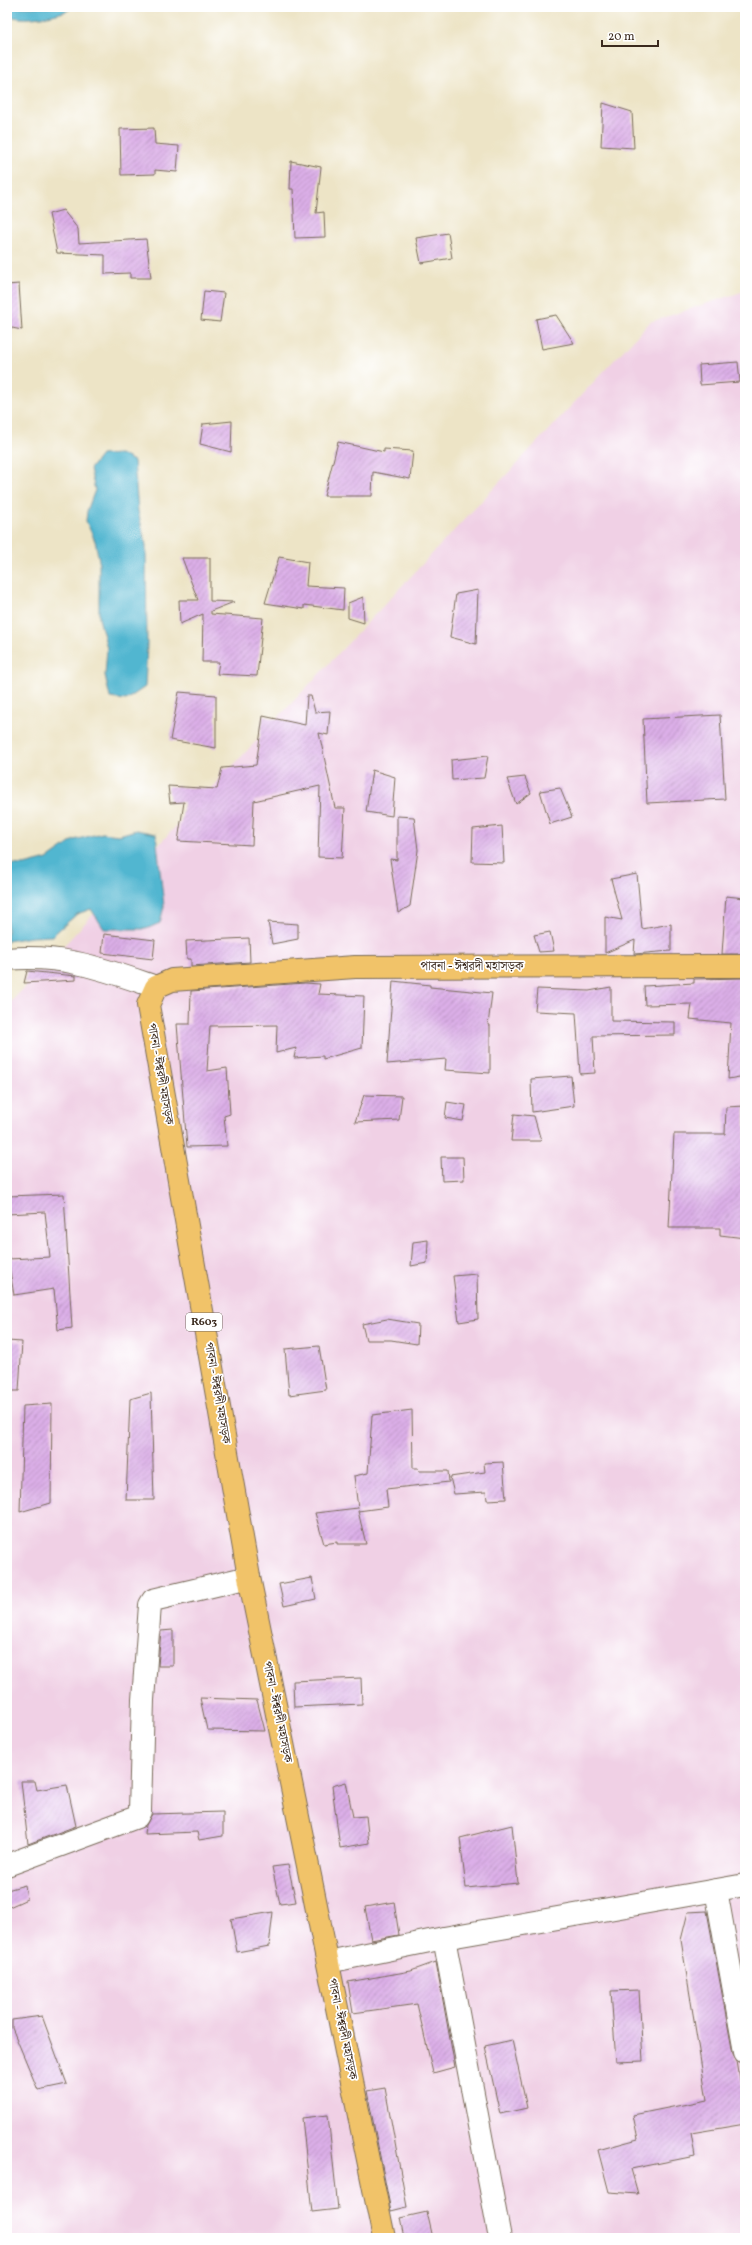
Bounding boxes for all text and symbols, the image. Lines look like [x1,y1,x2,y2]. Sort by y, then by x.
scale bar [602,22,658,48]
text: 20 m [608,29,635,45]
street label: পাবনা - ঈশ্বরদী মহাসড়ক [421,958,524,975]
street label: পাবনা - ঈশ্বরদী মহাসড়ক [143,1022,178,1127]
road number: R603 [186,1313,222,1331]
street label: পাবনা - ঈশ্বরদী মহাসড়ক [200,1341,235,1446]
street label: পাবনা - ঈশ্বরদী মহাসড়ক [258,1660,297,1764]
street label: পাবনা - ঈশ্বরদী মহাসড়ক [323,1977,362,2081]

